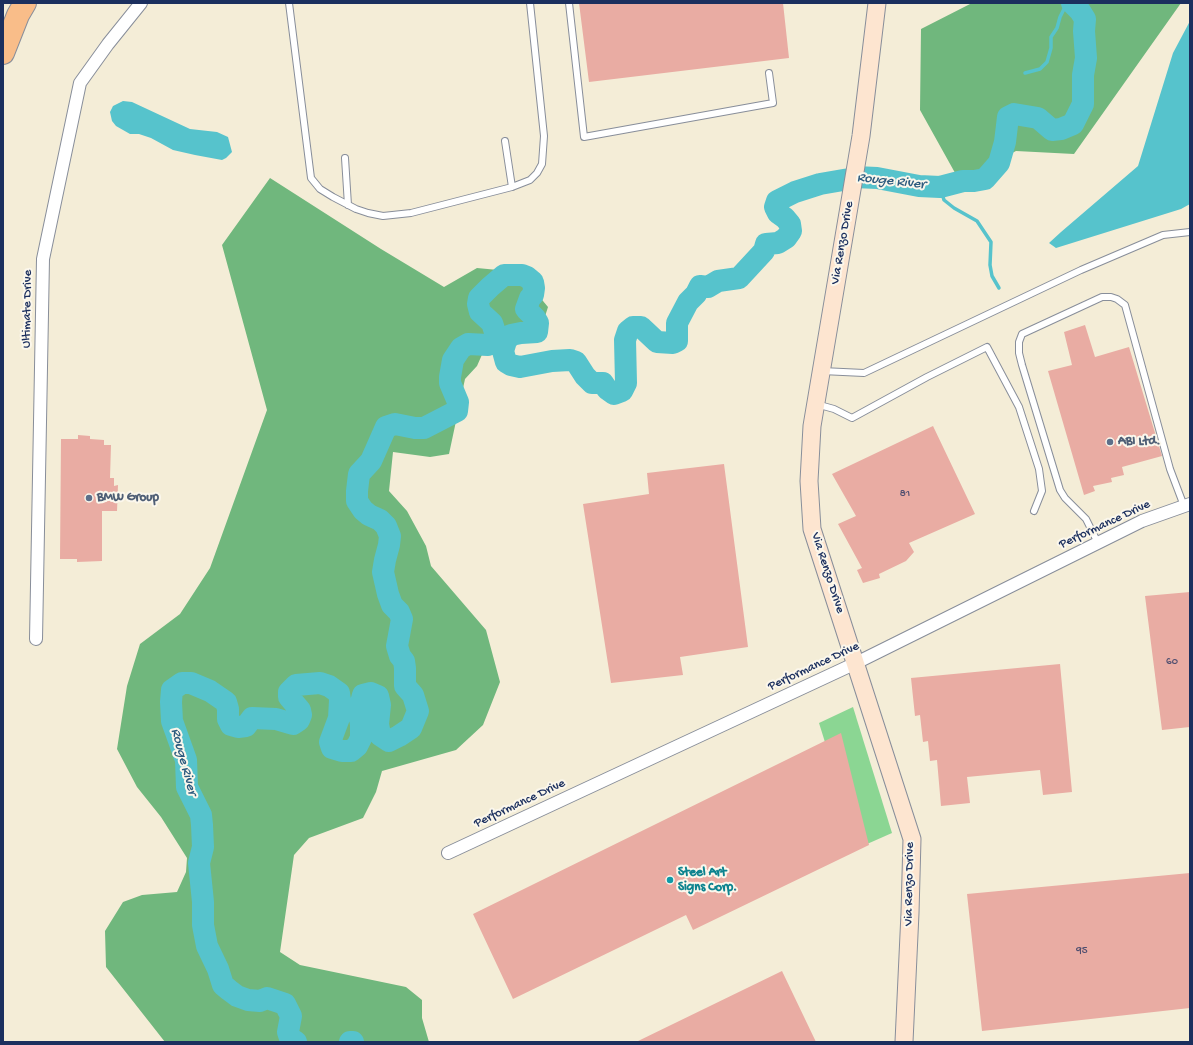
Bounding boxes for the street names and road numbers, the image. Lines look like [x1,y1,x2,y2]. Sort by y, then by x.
street label: Via Renzo Drive [828,200,858,286]
street label: Ultimate Drive [20,270,36,348]
street label: Performance Drive [1057,497,1153,553]
street label: Via Renzo Drive [807,531,847,615]
street label: Performance Drive [766,639,862,695]
street label: Performance Drive [472,776,568,832]
street label: Via Renzo Drive [901,842,919,926]

